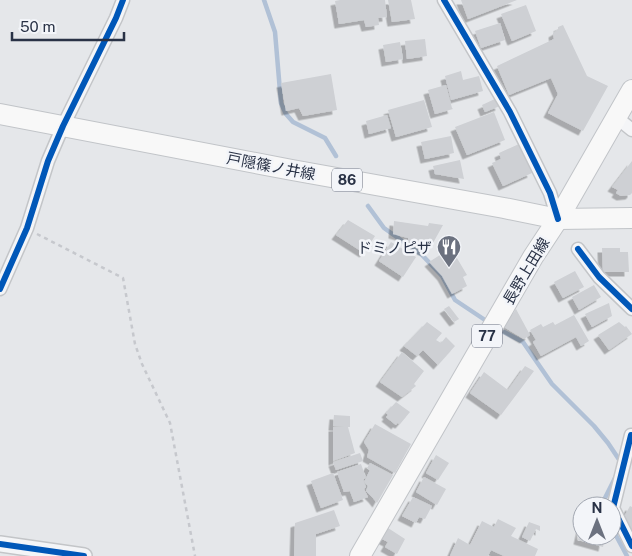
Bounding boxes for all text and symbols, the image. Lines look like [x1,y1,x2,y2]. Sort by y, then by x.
scale bar [12,10,125,42]
text: 50 m [20,18,55,35]
street label: 戸隠篠ノ井線 [225,149,317,183]
road number: 86 [332,168,362,192]
restaurant icon: ドミノピザ [436,234,462,268]
street label: 長野上田線 [499,234,553,308]
place label: ドミノピザ [357,239,432,256]
road number: 77 [472,324,502,348]
north arrow [572,496,622,546]
text: N [592,500,602,516]

